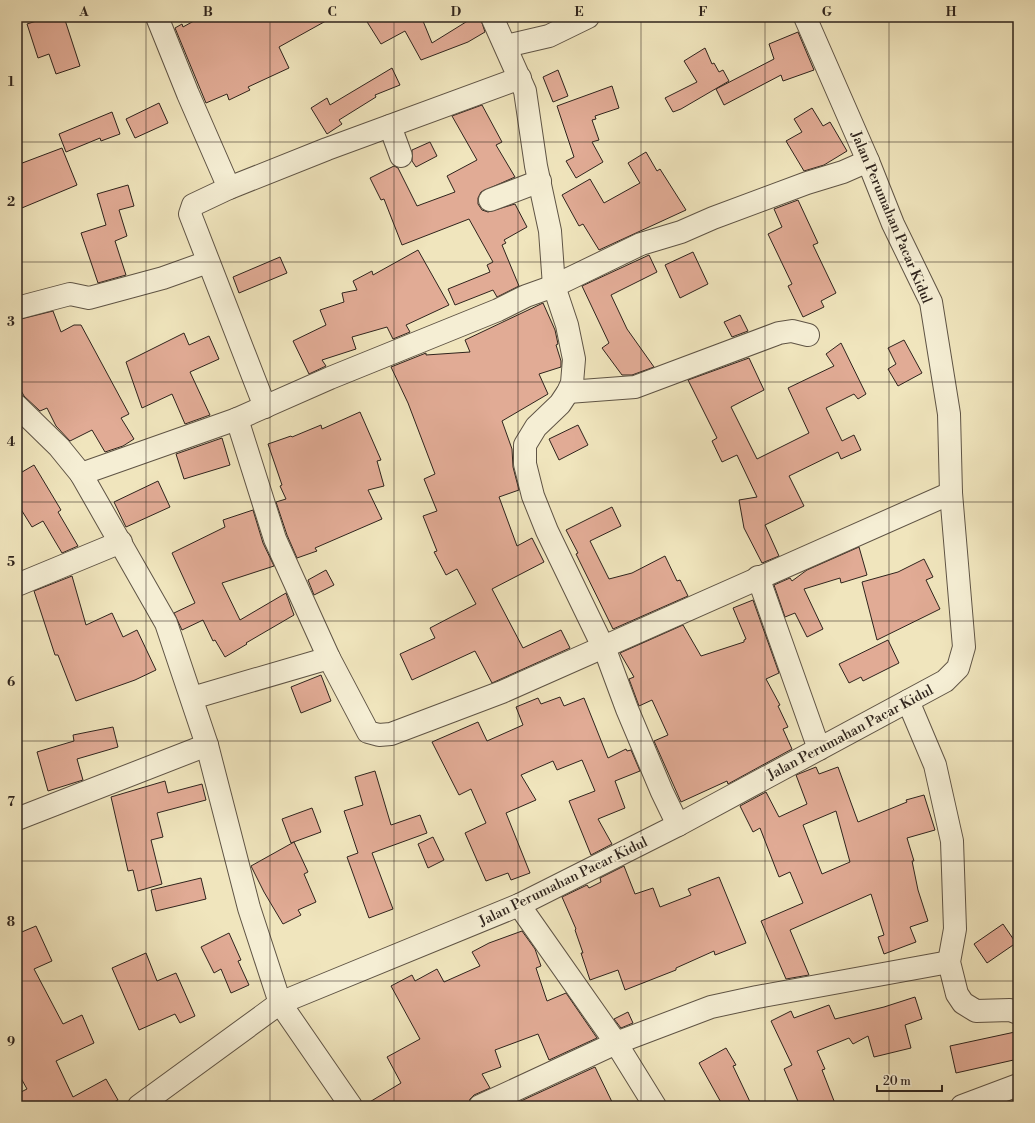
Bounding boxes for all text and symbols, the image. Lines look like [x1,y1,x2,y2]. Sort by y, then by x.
text: A [78,4,89,20]
text: B [203,4,213,20]
text: C [327,4,337,20]
text: D [451,4,461,20]
text: E [574,4,584,20]
text: F [698,4,708,20]
text: G [822,4,833,20]
text: H [946,4,957,20]
text: 1 [8,74,15,90]
street label: Jalan Perumahan Pacar Kidul [846,128,936,306]
text: 2 [7,194,15,210]
text: 3 [7,314,15,330]
text: 4 [7,434,16,450]
text: 5 [7,554,15,570]
text: 6 [7,674,15,690]
street label: Jalan Perumahan Pacar Kidul [763,681,937,785]
text: 7 [7,794,15,810]
street label: Jalan Perumahan Pacar Kidul [475,833,651,931]
text: 8 [7,914,15,930]
text: 9 [7,1034,15,1050]
scale bar [877,1067,942,1093]
text: 20 m [883,1074,911,1089]

